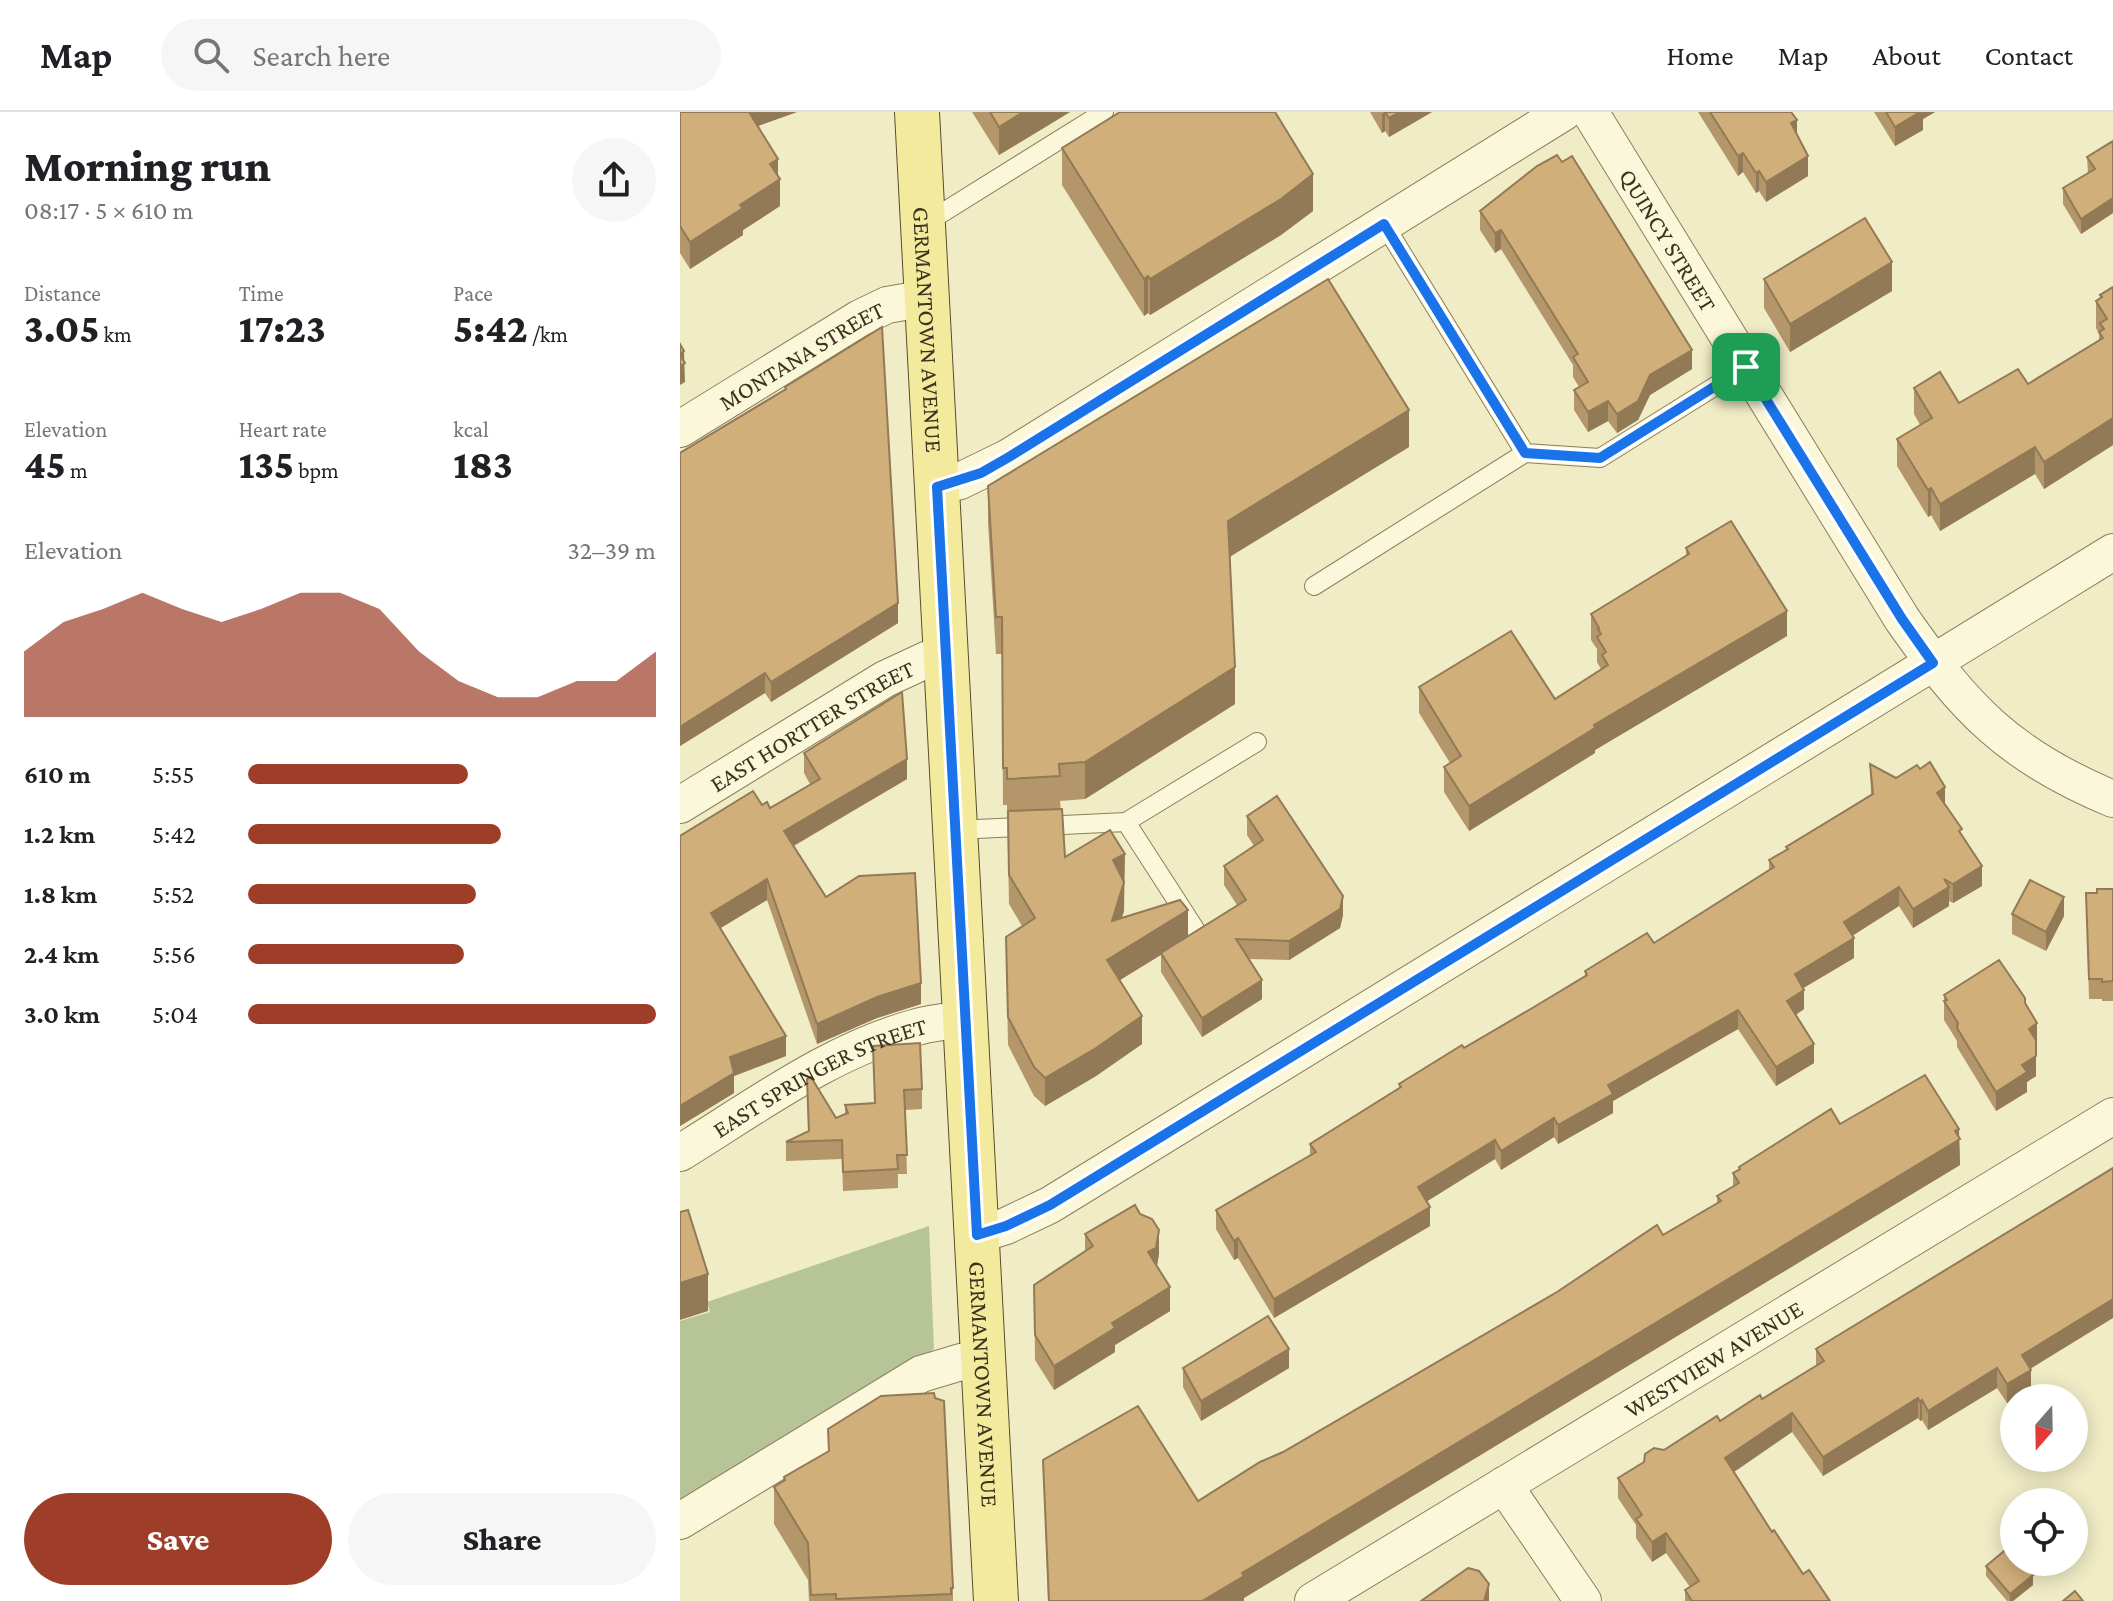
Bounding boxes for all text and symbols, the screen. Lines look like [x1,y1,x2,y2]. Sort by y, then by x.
search box [161,19,721,91]
icon: search [189,33,233,77]
text: Map [40,34,113,76]
text: Search here [253,39,390,72]
text: Home [1667,40,1734,71]
text: Map [1778,40,1829,71]
text: About [1873,40,1941,71]
text: Contact [1985,40,2073,71]
button: share [572,138,656,222]
text: Morning run [24,142,271,190]
street label: QUINCY STREET [1614,163,1723,316]
text: 08:17 · 5 × 610 m [24,196,193,225]
street label: GERMANTOWN AVENUE [909,206,949,453]
text: Distance [24,281,101,306]
text: Time [239,281,284,306]
text: Pace [453,281,493,306]
street label: MONTANA STREET [714,295,888,415]
text: 3.05 [24,306,99,351]
text: 17:23 [239,306,326,351]
text: 5:42 [453,306,528,351]
text: km [99,322,132,347]
text: /km [528,322,568,347]
pin [1712,333,1780,401]
icon: arrive [1724,345,1768,389]
text: Elevation [24,417,107,442]
text: Heart rate [239,417,327,442]
text: kcal [453,417,489,442]
text: 45 [24,442,66,487]
text: 135 [239,442,294,487]
text: 183 [453,442,513,487]
text: m [66,458,88,483]
text: bpm [294,458,339,483]
text: Elevation [24,536,122,565]
text: 32–39 m [568,536,656,565]
street label: EAST HORTTER STREET [705,654,918,797]
text: 610 m [24,760,91,789]
text: 5:55 [152,760,194,789]
text: 1.2 km [24,820,95,849]
text: 5:42 [152,820,196,849]
text: 1.8 km [24,880,97,909]
text: 5:52 [152,880,194,909]
text: 2.4 km [24,940,99,969]
text: 5:56 [152,940,196,969]
text: 3.0 km [24,1000,100,1029]
text: 5:04 [152,1000,198,1029]
street label: EAST SPRINGER STREET [707,1011,930,1142]
street label: GERMANTOWN AVENUE [964,1261,1004,1508]
street label: WESTVIEW AVENUE [1619,1294,1807,1423]
north arrow [2000,1384,2088,1472]
map controls [2000,1384,2088,1576]
button: locate [2000,1488,2088,1576]
button: Save [24,1493,332,1585]
button: Share [348,1493,656,1585]

